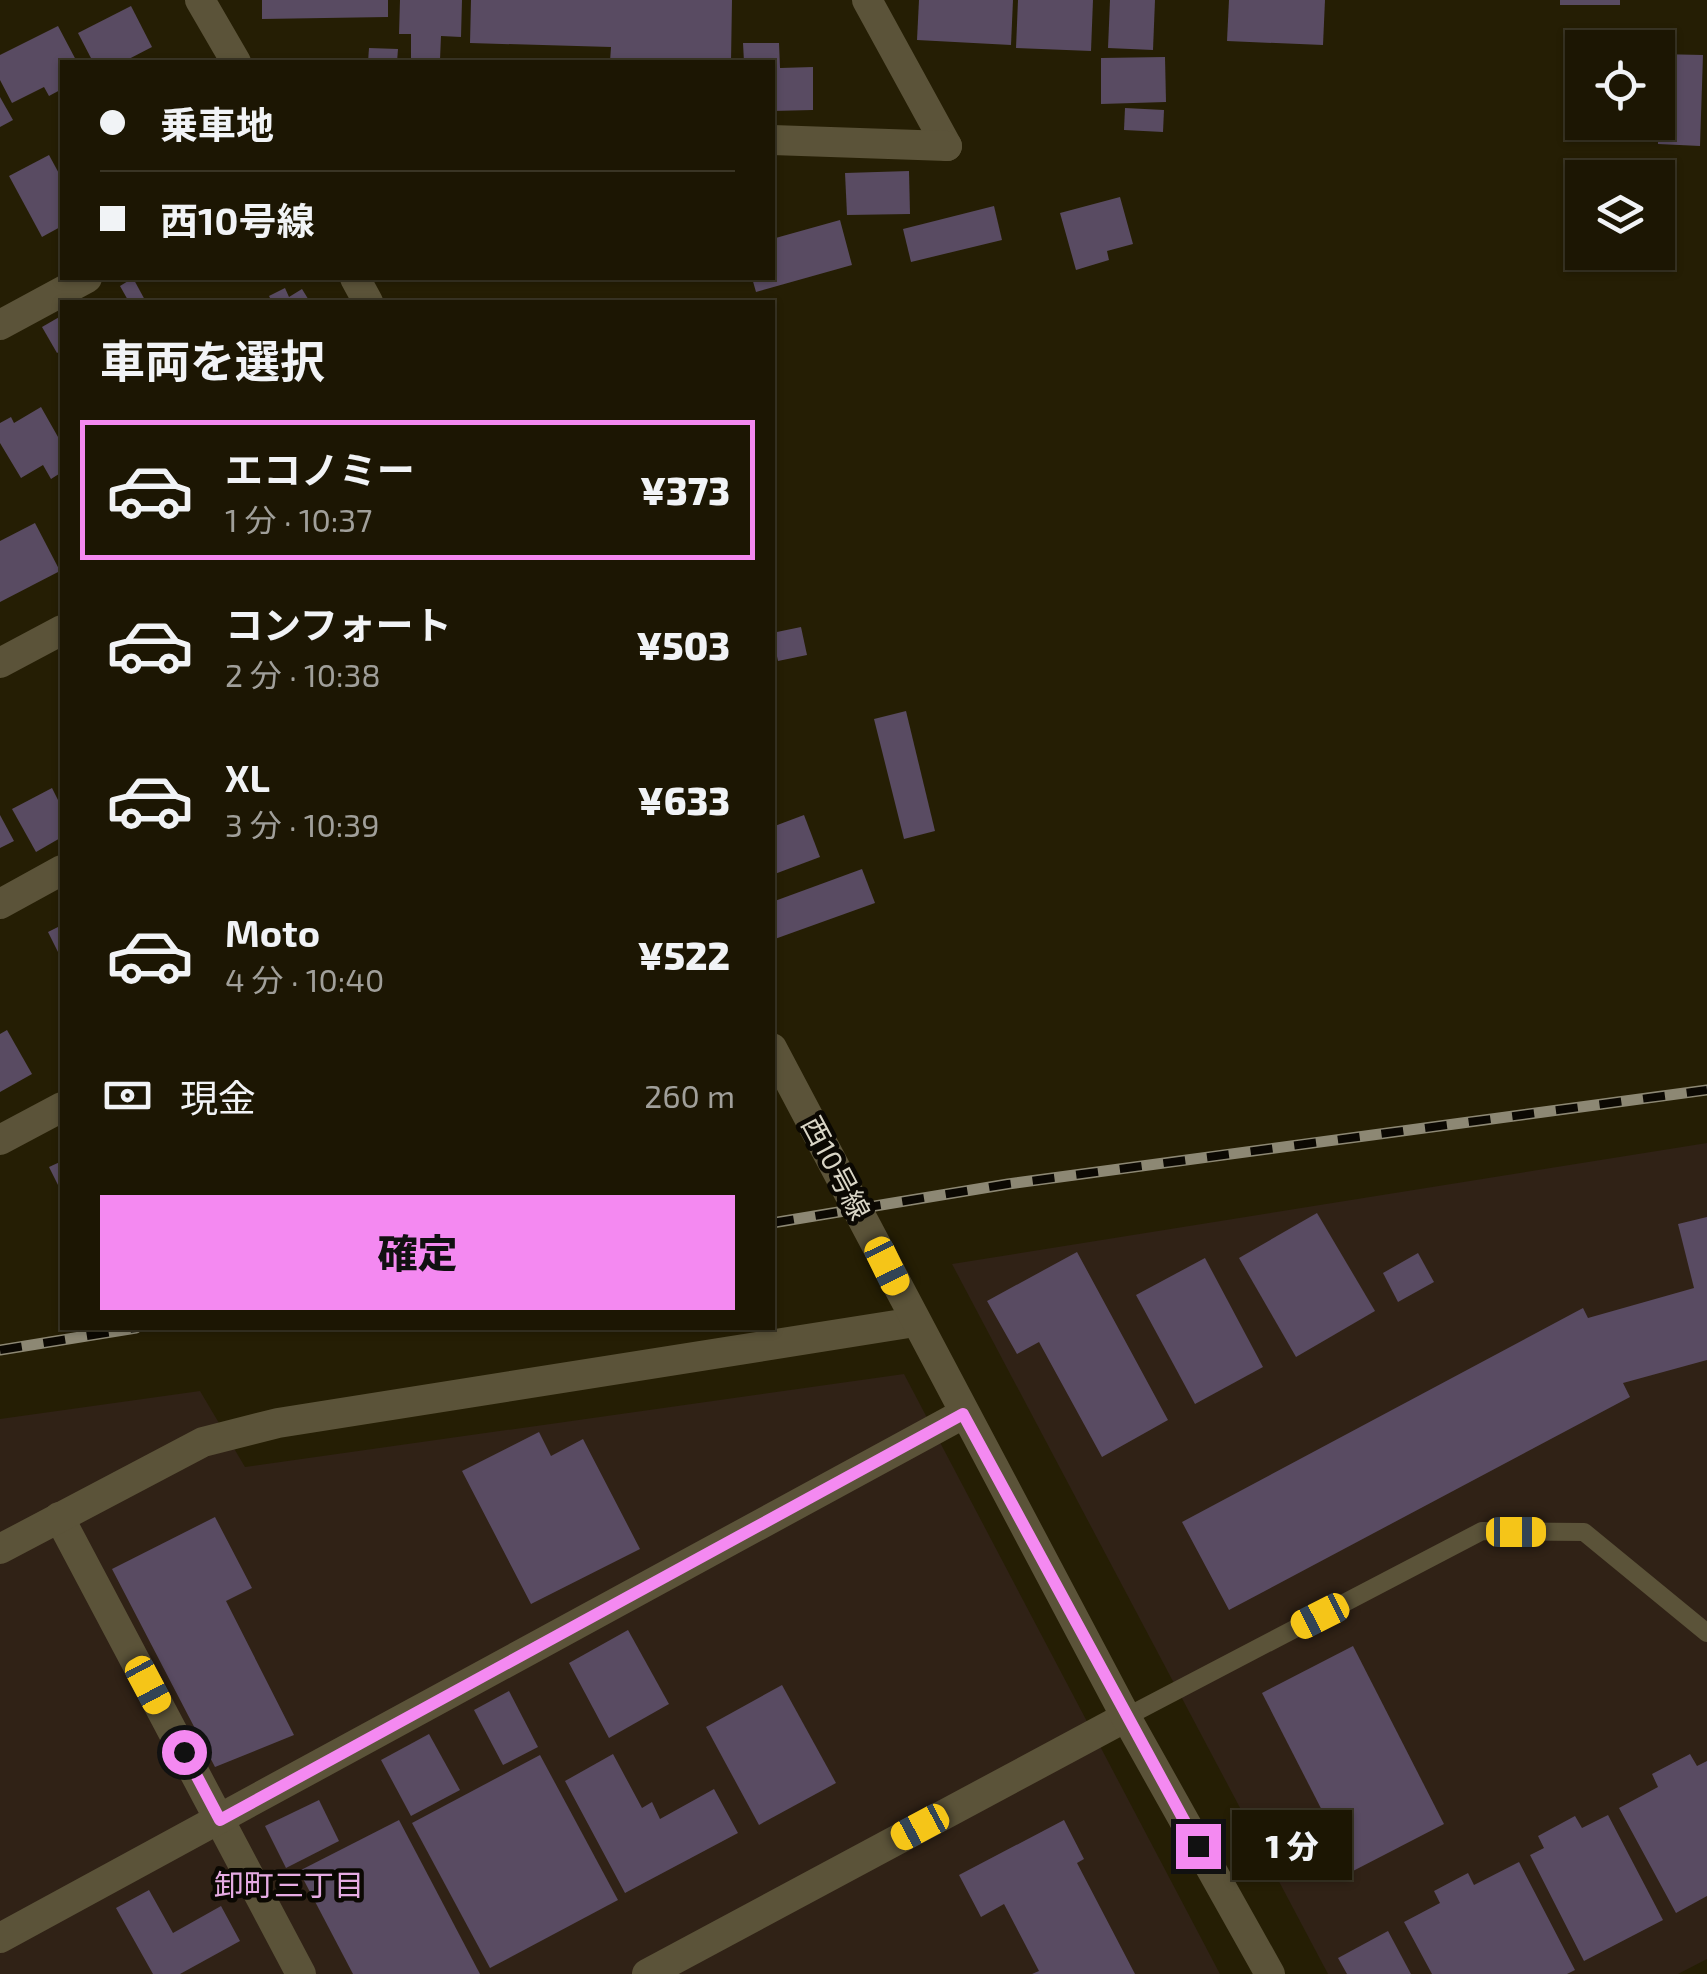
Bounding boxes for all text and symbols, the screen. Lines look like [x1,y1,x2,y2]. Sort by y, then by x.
map controls [1565,30,1675,270]
button: locate [1565,30,1675,140]
text: 乗車地 [160,101,274,147]
button: layers [1565,160,1675,270]
text: 西10号線 [160,197,314,243]
text: 車両を選択 [100,333,325,387]
icon: car [105,445,195,535]
text: エコノミー [225,446,415,492]
text: ¥373 [640,467,730,513]
text: 1 分 · 10:37 [225,500,372,538]
icon: car [105,600,195,690]
text: コンフォート [225,601,452,647]
text: ¥503 [636,622,730,668]
text: 2 分 · 10:38 [225,655,381,693]
text: XL [225,754,270,800]
icon: car [105,755,195,845]
text: ¥633 [637,777,730,823]
text: 3 分 · 10:39 [225,805,379,843]
text: Moto [225,909,320,955]
icon: car [105,910,195,1000]
text: ¥522 [638,932,730,978]
text: 4 分 · 10:40 [225,960,384,998]
icon: cash [100,1068,155,1123]
text: 現金 [180,1074,256,1120]
text: 260 m [644,1076,735,1114]
street label: 西10号線 [796,1110,878,1225]
button: 確定 [100,1195,735,1310]
car [860,1232,914,1300]
car [1486,1517,1546,1547]
car [1286,1589,1354,1643]
car [121,1651,175,1719]
route start [162,1730,207,1775]
car [886,1800,954,1854]
callout: 1 分 [1233,1811,1353,1881]
route end [1176,1824,1221,1869]
text: 1 分 [1265,1826,1319,1864]
district label: 卸町三丁目 [214,1866,364,1902]

